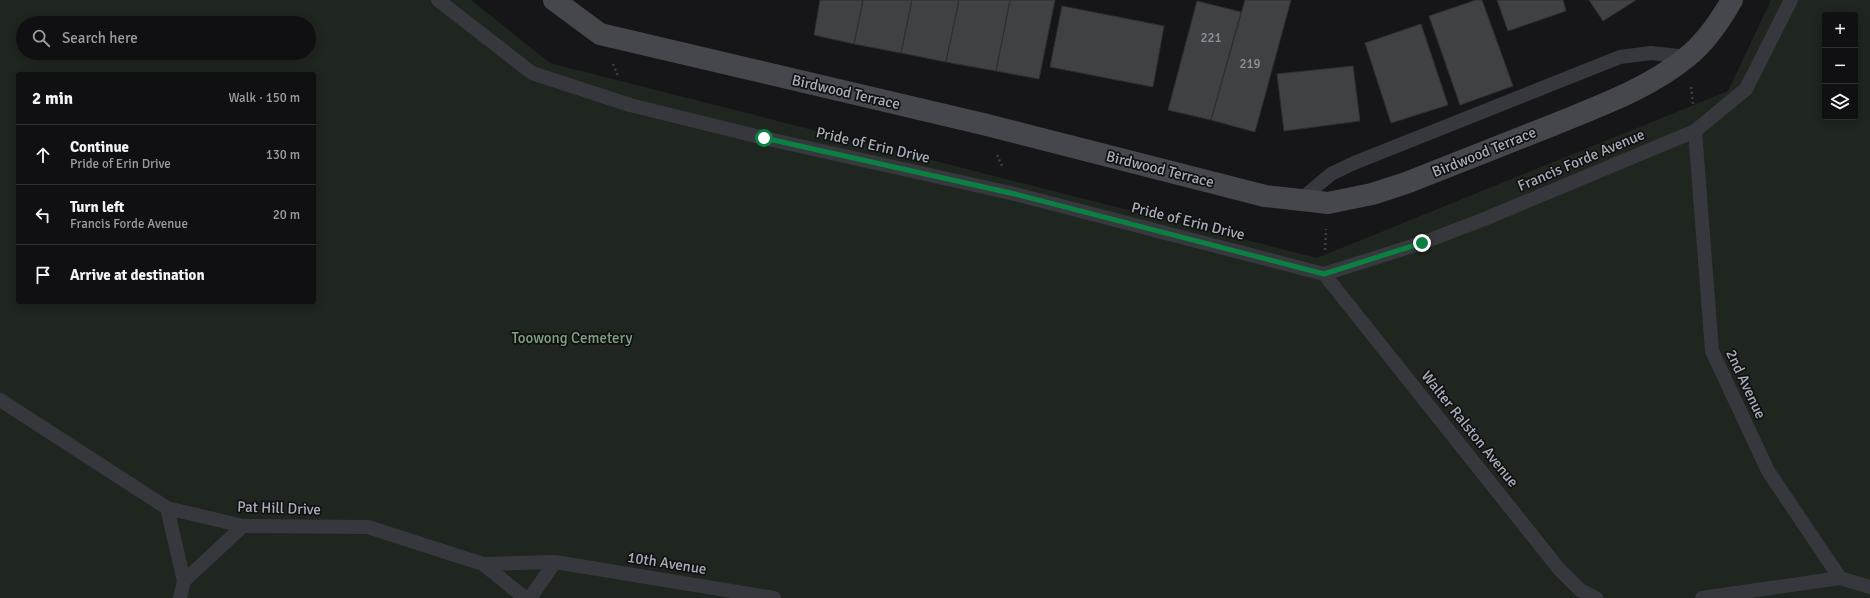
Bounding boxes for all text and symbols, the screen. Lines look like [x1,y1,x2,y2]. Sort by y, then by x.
map controls [1822,12,1858,120]
button: + [1822,12,1858,48]
search box [16,16,316,60]
icon: search [30,27,52,49]
text: Search here [62,29,138,47]
house number: 221 [1200,30,1222,46]
button: − [1822,48,1858,84]
house number: 219 [1239,56,1261,72]
street label: Birdwood Terrace [790,71,902,113]
button: layers [1822,84,1858,120]
text: 2 min [32,88,73,109]
text: Walk · 150 m [229,90,300,106]
street label: Pride of Erin Drive [814,123,932,167]
street label: Birdwood Terrace [1429,123,1539,181]
street label: Francis Forde Avenue [1515,125,1647,195]
route start [755,129,773,147]
text: Continue [70,138,129,156]
icon: ahead [32,144,54,166]
text: 130 m [266,147,300,163]
street label: Birdwood Terrace [1104,147,1216,191]
text: Pride of Erin Drive [70,156,171,172]
text: Turn left [70,198,124,216]
street label: Pride of Erin Drive [1129,198,1247,244]
icon: left [32,204,54,226]
text: 20 m [273,207,300,223]
text: Francis Forde Avenue [70,216,188,232]
route end [1413,234,1431,252]
icon: arrive [32,264,54,286]
text: Arrive at destination [70,266,205,284]
park label: Toowong Cemetery [512,329,632,347]
street label: 2nd Avenue [1722,346,1770,422]
street label: Walter Ralston Avenue [1418,367,1522,491]
street label: Pat Hill Drive [237,498,321,518]
street label: 10th Avenue [626,548,708,578]

